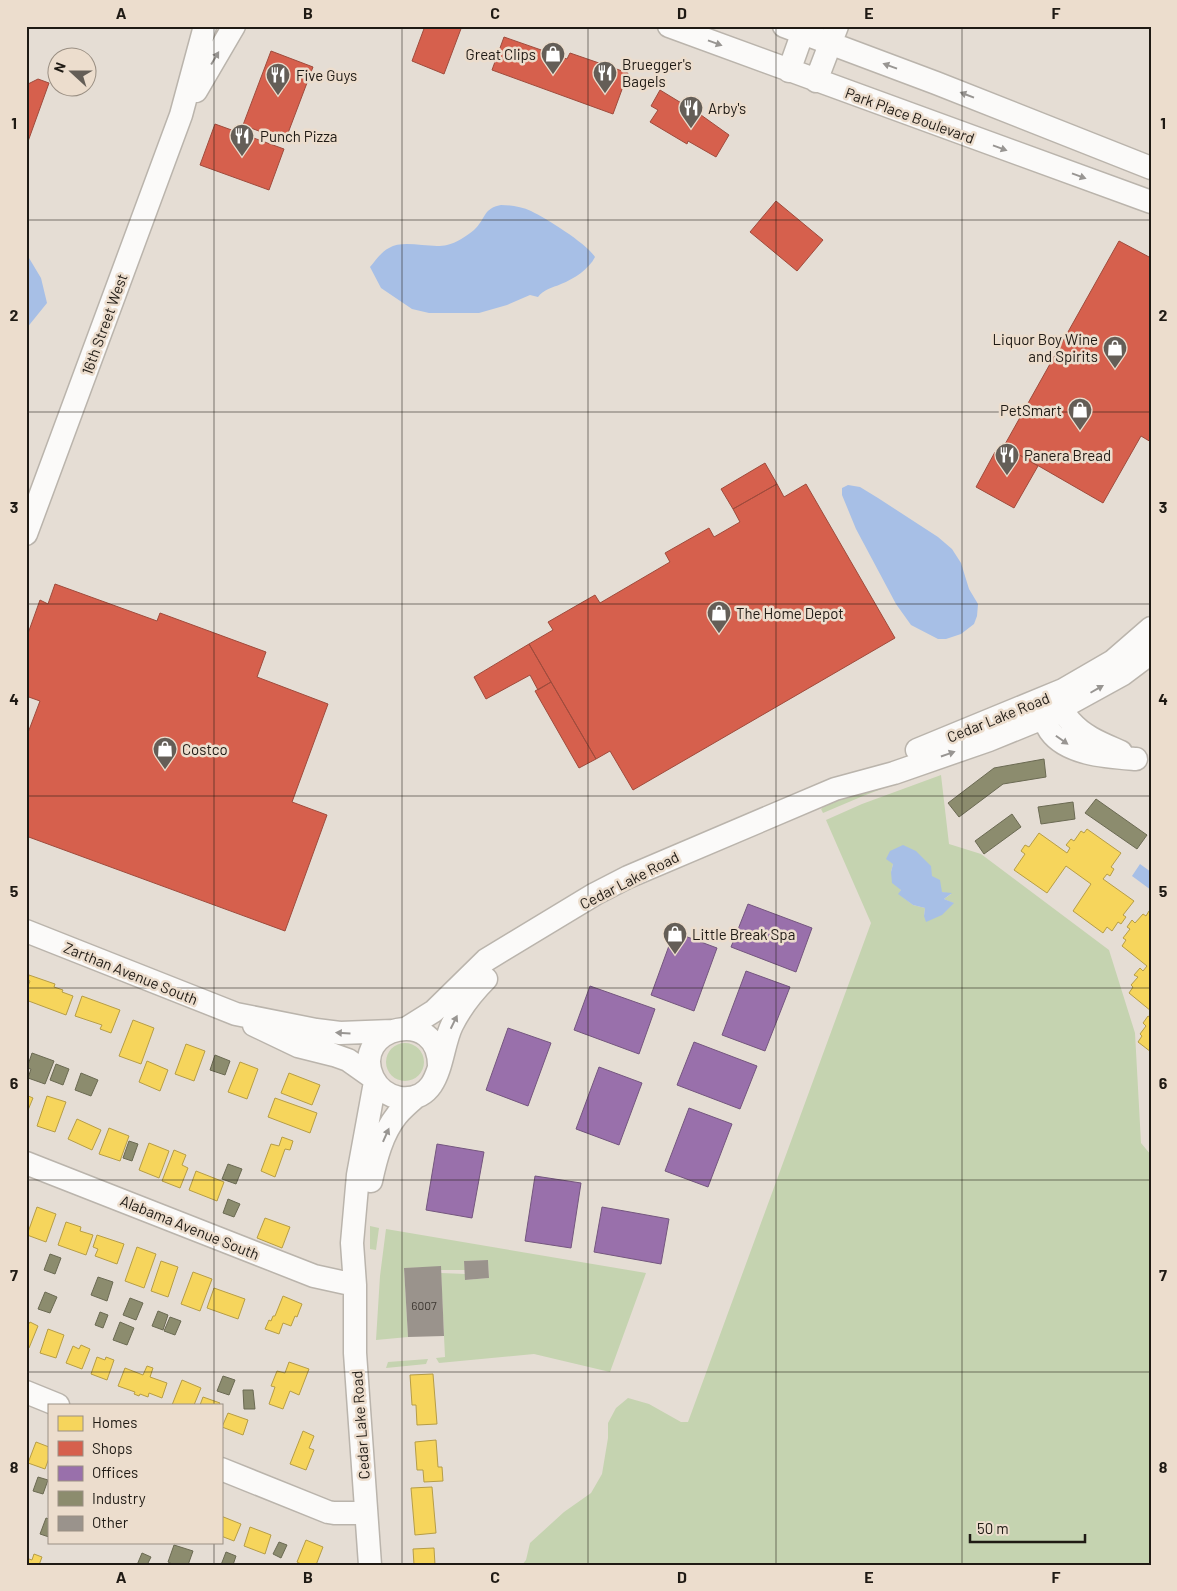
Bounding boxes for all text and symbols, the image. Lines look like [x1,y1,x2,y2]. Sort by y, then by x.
text: A [116,3,127,22]
text: B [303,3,313,22]
text: C [490,3,500,22]
text: D [677,3,687,22]
text: E [864,3,874,22]
text: F [1052,3,1061,22]
one-way arrow [707,40,722,47]
shop icon: Great Clips [540,41,566,75]
place label: Great Clips [466,45,536,63]
north arrow [48,48,98,98]
one-way arrow [211,52,220,65]
place label: Bruegger's Bagels [622,55,692,90]
text: N [50,60,69,75]
restaurant icon: Bruegger's Bagels [592,60,618,94]
restaurant icon: Five Guys [265,62,291,96]
one-way arrow [882,62,897,70]
place label: Five Guys [296,66,357,84]
street label: Park Place Boulevard [843,83,977,147]
one-way arrow [959,90,974,98]
restaurant icon: Arby's [678,95,704,129]
place label: Arby's [708,99,746,117]
text: 1 [11,113,17,132]
text: 1 [1160,113,1166,132]
restaurant icon: Punch Pizza [229,123,255,157]
place label: Punch Pizza [260,127,338,145]
one-way arrow [993,144,1008,152]
one-way arrow [1072,172,1087,180]
street label: 16th Street West [77,271,131,377]
text: 2 [10,305,19,324]
text: 2 [1159,305,1168,324]
place label: Liquor Boy Wine and Spirits [993,330,1098,365]
shop icon: Liquor Boy Wine and Spirits [1102,335,1128,369]
shop icon: PetSmart [1067,397,1093,431]
place label: PetSmart [1000,401,1062,419]
restaurant icon: Panera Bread [994,442,1020,476]
place label: Panera Bread [1024,446,1111,464]
text: 3 [10,497,18,516]
text: 3 [1159,497,1167,516]
shop icon: The Home Depot [706,600,732,634]
place label: The Home Depot [736,604,844,622]
one-way arrow [1090,685,1104,694]
street label: Cedar Lake Road [944,688,1052,746]
text: 4 [9,689,19,708]
text: 4 [1158,689,1168,708]
one-way arrow [1055,735,1069,745]
shop icon: Costco [152,736,178,770]
place label: Costco [182,740,228,758]
one-way arrow [941,750,956,757]
street label: Cedar Lake Road [576,847,682,913]
text: 5 [10,881,19,900]
text: 5 [1159,881,1168,900]
shop icon: Little Break Spa [662,921,688,955]
place label: Little Break Spa [692,925,795,943]
street label: Zarthan Avenue South [61,938,201,1008]
one-way arrow [450,1015,458,1029]
one-way arrow [335,1029,351,1037]
text: 6 [10,1073,19,1092]
text: 6 [1159,1073,1168,1092]
one-way arrow [382,1128,390,1142]
street label: Alabama Avenue South [118,1191,262,1263]
text: 7 [10,1265,18,1284]
text: 7 [1159,1265,1167,1284]
house number: 6007 [411,1298,437,1312]
street label: Cedar Lake Road [347,1370,373,1480]
legend [48,1404,222,1544]
text: Homes [92,1413,137,1431]
text: Shops [92,1439,132,1457]
text: 8 [10,1457,19,1476]
text: 8 [1159,1457,1168,1476]
text: Offices [92,1463,138,1481]
text: Industry [92,1489,146,1507]
scale bar [970,1511,1084,1543]
text: Other [92,1513,129,1531]
text: 50 m [977,1519,1009,1537]
text: A [116,1567,127,1586]
text: B [303,1567,313,1586]
text: C [490,1567,500,1586]
text: D [677,1567,687,1586]
text: E [864,1567,874,1586]
text: F [1052,1567,1061,1586]

